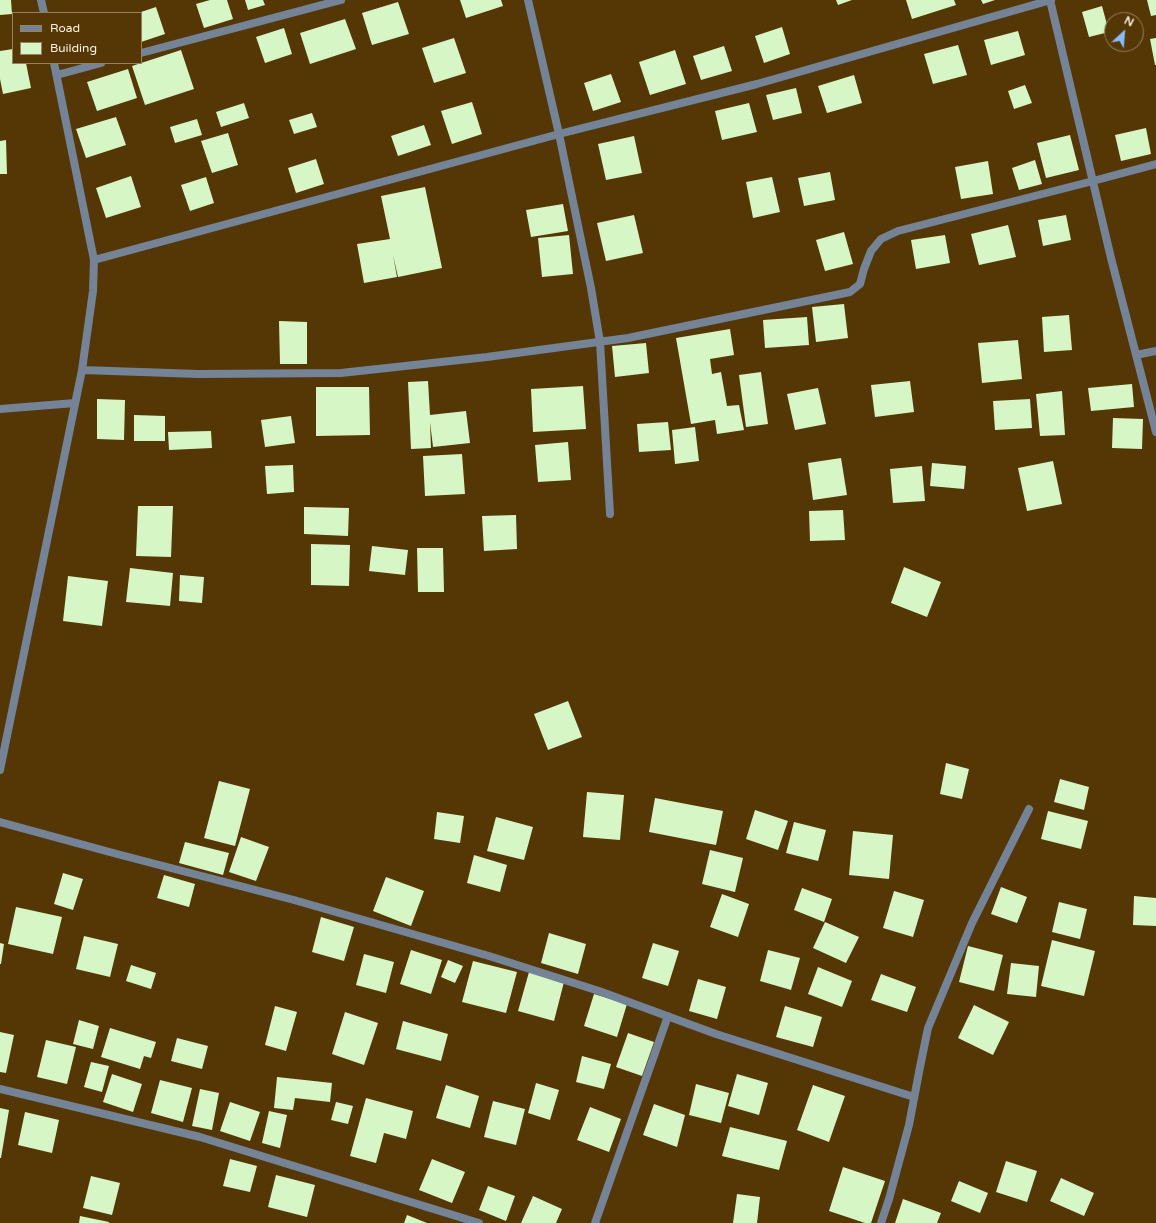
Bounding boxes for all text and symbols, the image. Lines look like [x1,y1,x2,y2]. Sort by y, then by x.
legend [12,12,142,64]
north arrow [1104,12,1144,52]
text: N [1122,14,1136,29]
text: Road [50,21,80,35]
text: Building [50,41,97,55]

